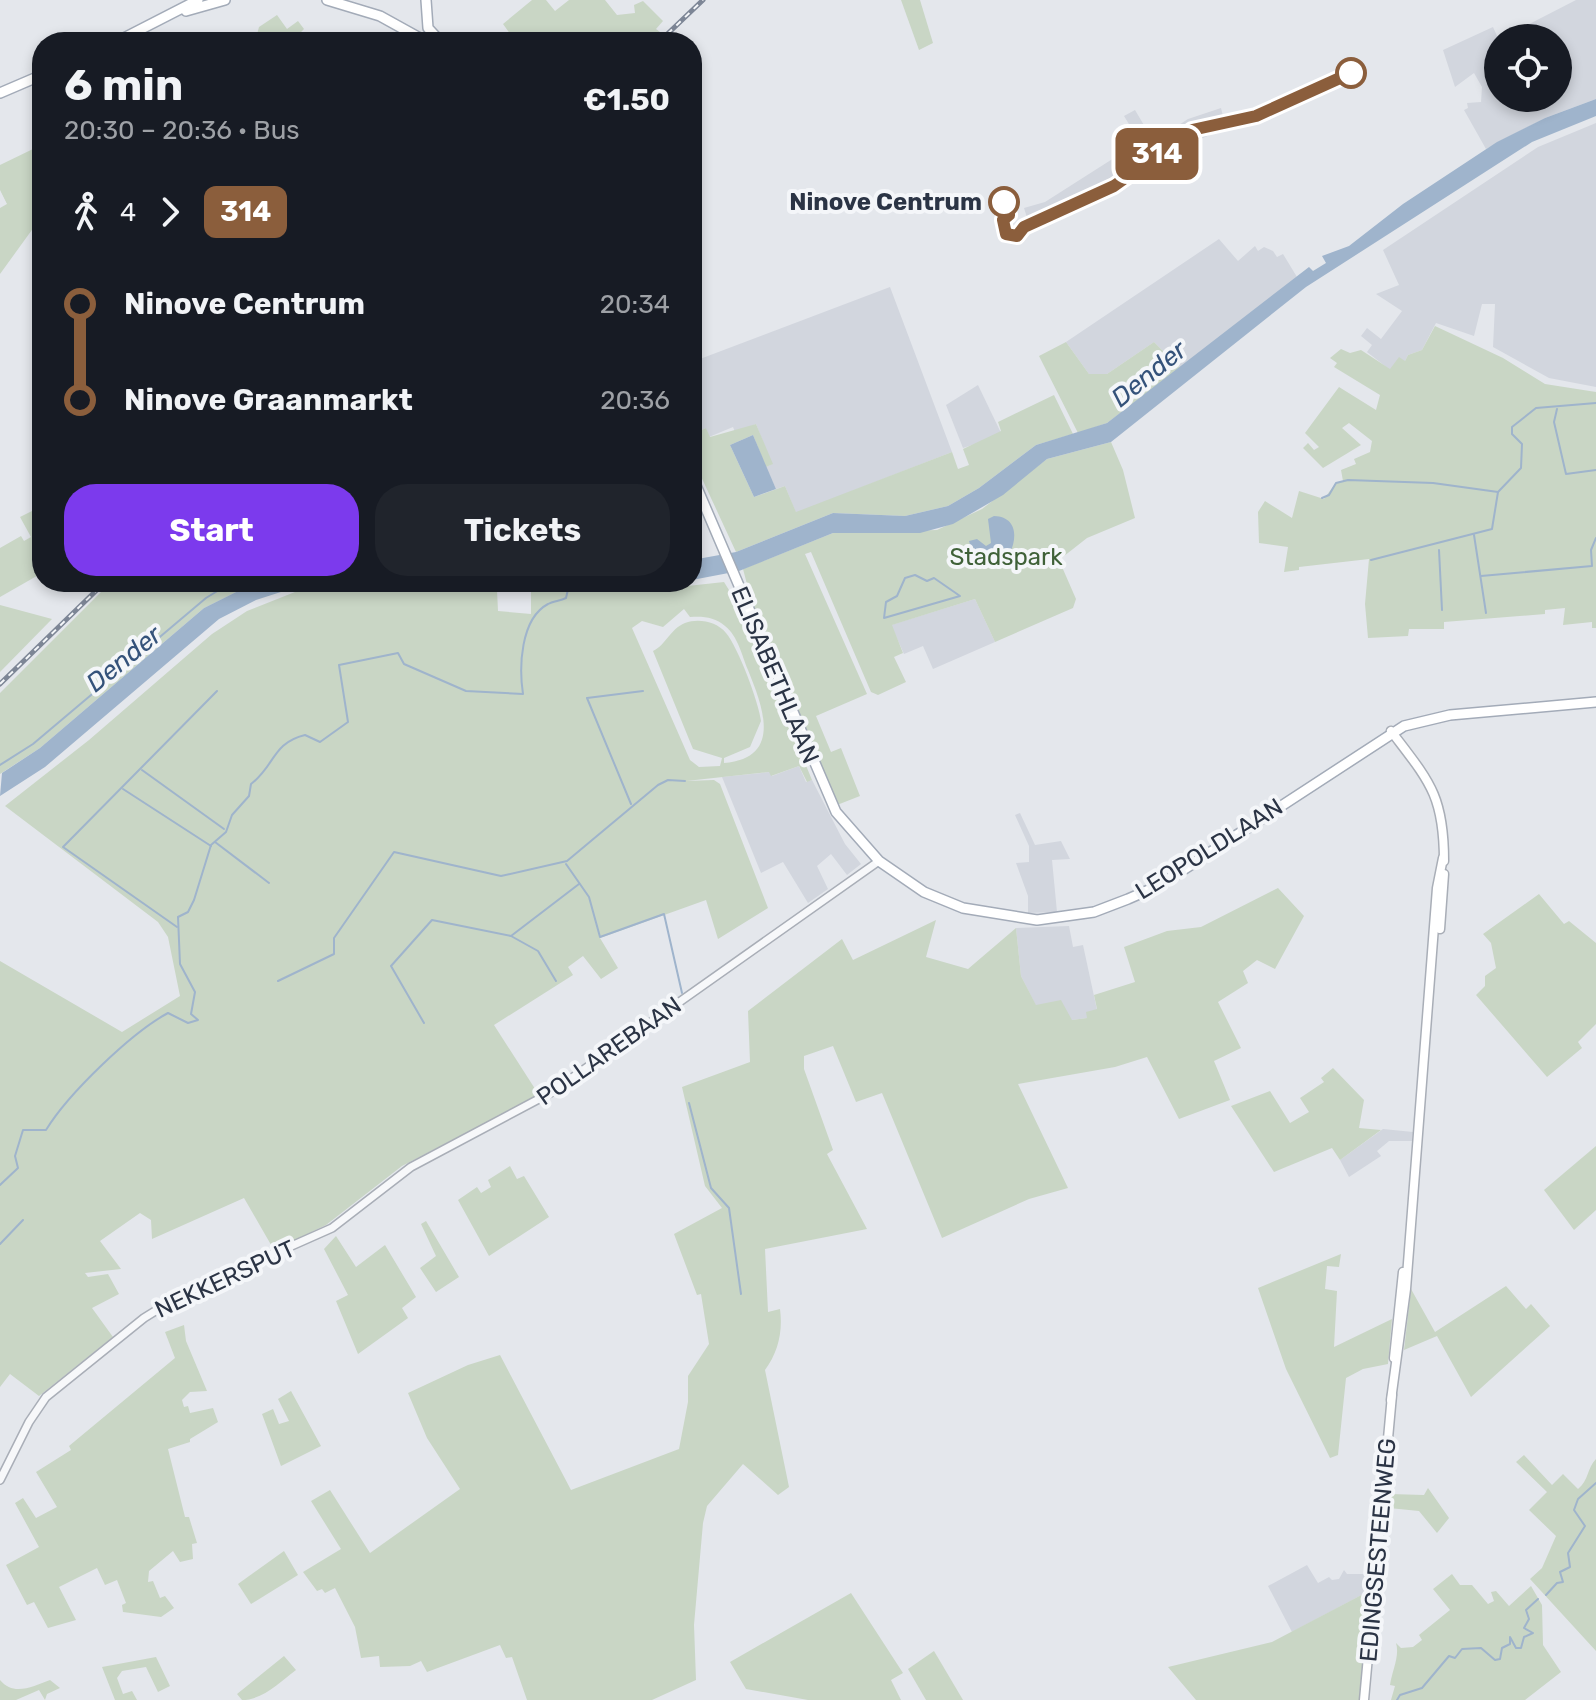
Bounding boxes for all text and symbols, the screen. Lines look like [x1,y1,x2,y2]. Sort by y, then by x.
map controls [1484,24,1572,112]
button: locate [1484,24,1572,112]
unlabelled marker [1336,58,1366,88]
text: 6 min [64,59,183,111]
text: €1.50 [583,82,670,118]
text: 20:30 – 20:36 · Bus [64,115,300,146]
line badge: 314 [1111,128,1203,180]
text: 314 [1131,137,1183,170]
marker: Ninove Centrum [989,187,1019,217]
place label: Ninove Centrum [789,188,982,216]
icon: walk [64,190,108,234]
icon: forward [148,190,192,234]
text: 314 [220,195,271,228]
text: 4 [120,197,136,228]
text: Ninove Centrum [124,286,365,322]
text: 20:34 [600,289,670,320]
water label: Dender [1105,334,1194,414]
text: Ninove Graanmarkt [124,382,413,418]
text: 20:36 [600,385,670,416]
button: Start [64,484,359,576]
button: Tickets [375,484,670,576]
park label: Stadspark [949,543,1063,571]
street label: ELISABETHLAAN [725,582,825,768]
water label: Dender [80,619,169,699]
street label: LEOPOLDLAAN [1130,793,1288,905]
street label: POLLAREBAAN [531,991,687,1111]
street label: NEKKERSPUT [150,1234,300,1324]
street label: EDINGSESTEENWEG [1354,1437,1402,1663]

